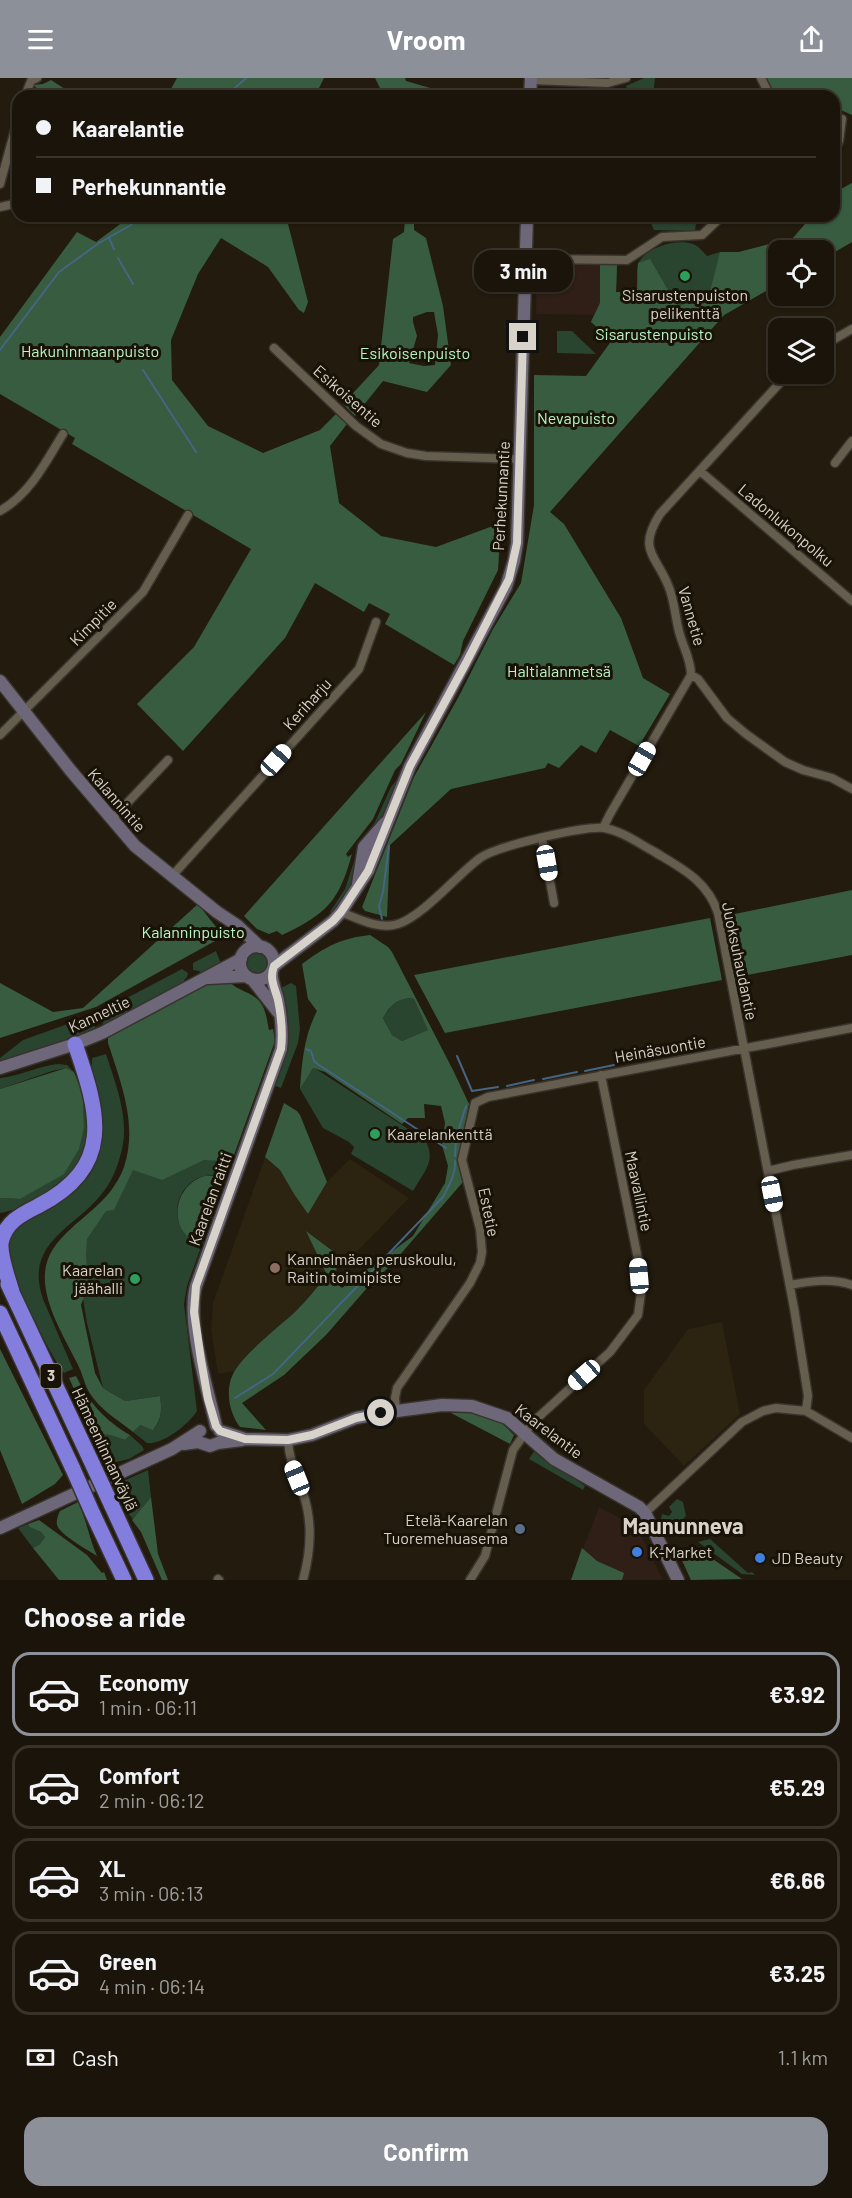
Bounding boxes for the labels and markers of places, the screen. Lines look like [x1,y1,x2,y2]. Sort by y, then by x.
marker: Sisarustenpuiston pelikenttä [678,269,692,283]
place label: Sisarustenpuiston pelikenttä [622,285,748,322]
place label: Kaarelankenttä [387,1124,493,1143]
marker: Kaarelankenttä [368,1127,382,1141]
place label: Kannelmäen peruskoulu, Raitin toimipiste [287,1249,457,1286]
place label: Kaarelan jäähalli [62,1260,123,1297]
marker: Kannelmäen peruskoulu, Raitin toimipiste [268,1261,282,1275]
marker: Kaarelan jäähalli [128,1272,142,1286]
place label: Etelä-Kaarelan Tuoremehuasema [383,1510,508,1547]
marker: Etelä-Kaarelan Tuoremehuasema [513,1522,527,1536]
place label: K-Market [649,1542,712,1561]
marker: K-Market [630,1545,644,1559]
place label: JD Beauty [772,1548,843,1567]
marker: JD Beauty [753,1551,767,1565]

